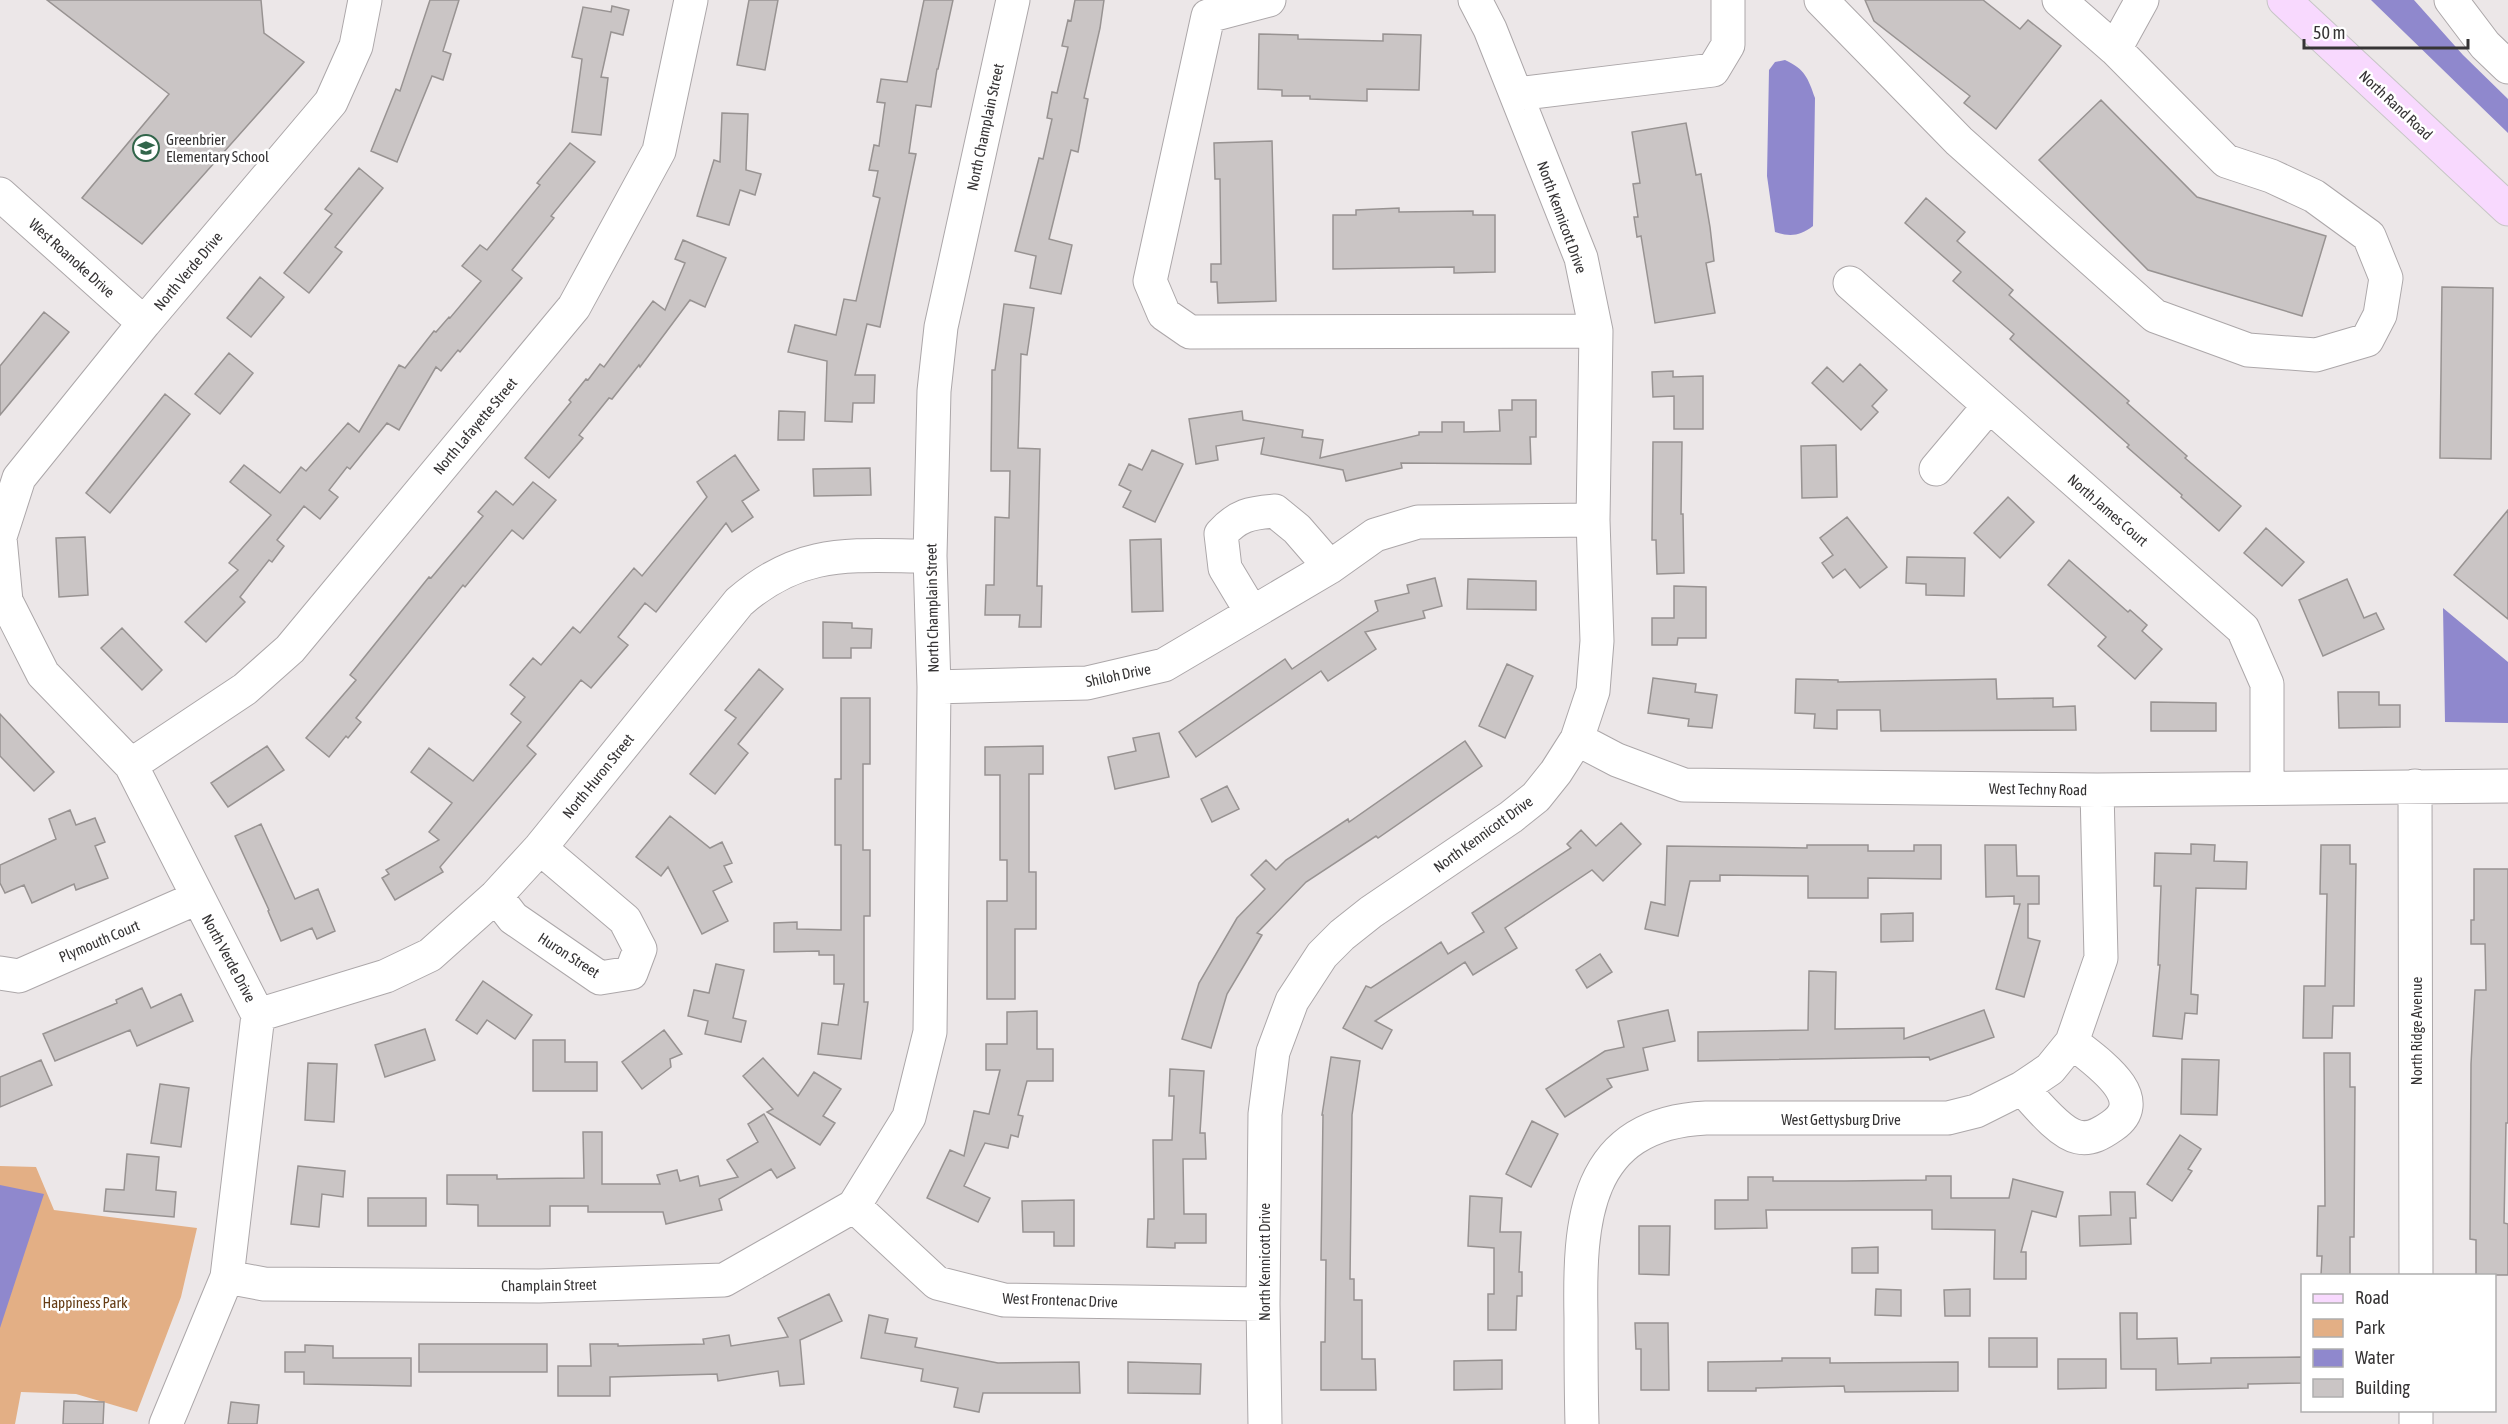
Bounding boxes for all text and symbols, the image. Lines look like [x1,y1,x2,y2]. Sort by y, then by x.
scale bar [2304,12,2468,50]
text: 50 m [2313,22,2345,43]
street label: North Champlain Street [963,62,1007,192]
street label: North Rand Road [2356,67,2436,143]
place label: Greenbrier Elementary School [166,131,269,165]
school or university icon: Greenbrier Elementary School [131,133,161,163]
street label: North Kennicott Drive [1534,159,1590,276]
street label: West Roanoke Drive [26,215,118,301]
street label: North Verde Drive [150,228,226,314]
street label: North Lafayette Street [430,374,520,478]
street label: North James Court [2065,471,2151,549]
street label: North Champlain Street [922,543,942,673]
street label: Shiloh Drive [1084,660,1152,690]
street label: North Huron Street [559,730,637,822]
street label: West Techny Road [1989,780,2087,798]
street label: North Kennicott Drive [1430,792,1536,876]
street label: North Verde Drive [199,911,259,1005]
street label: Plymouth Court [56,916,142,966]
street label: Huron Street [535,929,603,981]
street label: North Ridge Avenue [2408,977,2425,1085]
street label: West Gettysburg Drive [1781,1111,1901,1128]
street label: North Kennicott Drive [1256,1203,1273,1321]
legend [2301,1274,2496,1412]
street label: Champlain Street [501,1276,597,1294]
text: Road [2355,1287,2389,1308]
street label: West Frontenac Drive [1002,1289,1118,1311]
park label: Happiness Park [42,1294,128,1311]
text: Park [2355,1317,2385,1338]
text: Water [2355,1347,2395,1368]
text: Building [2355,1377,2410,1398]

